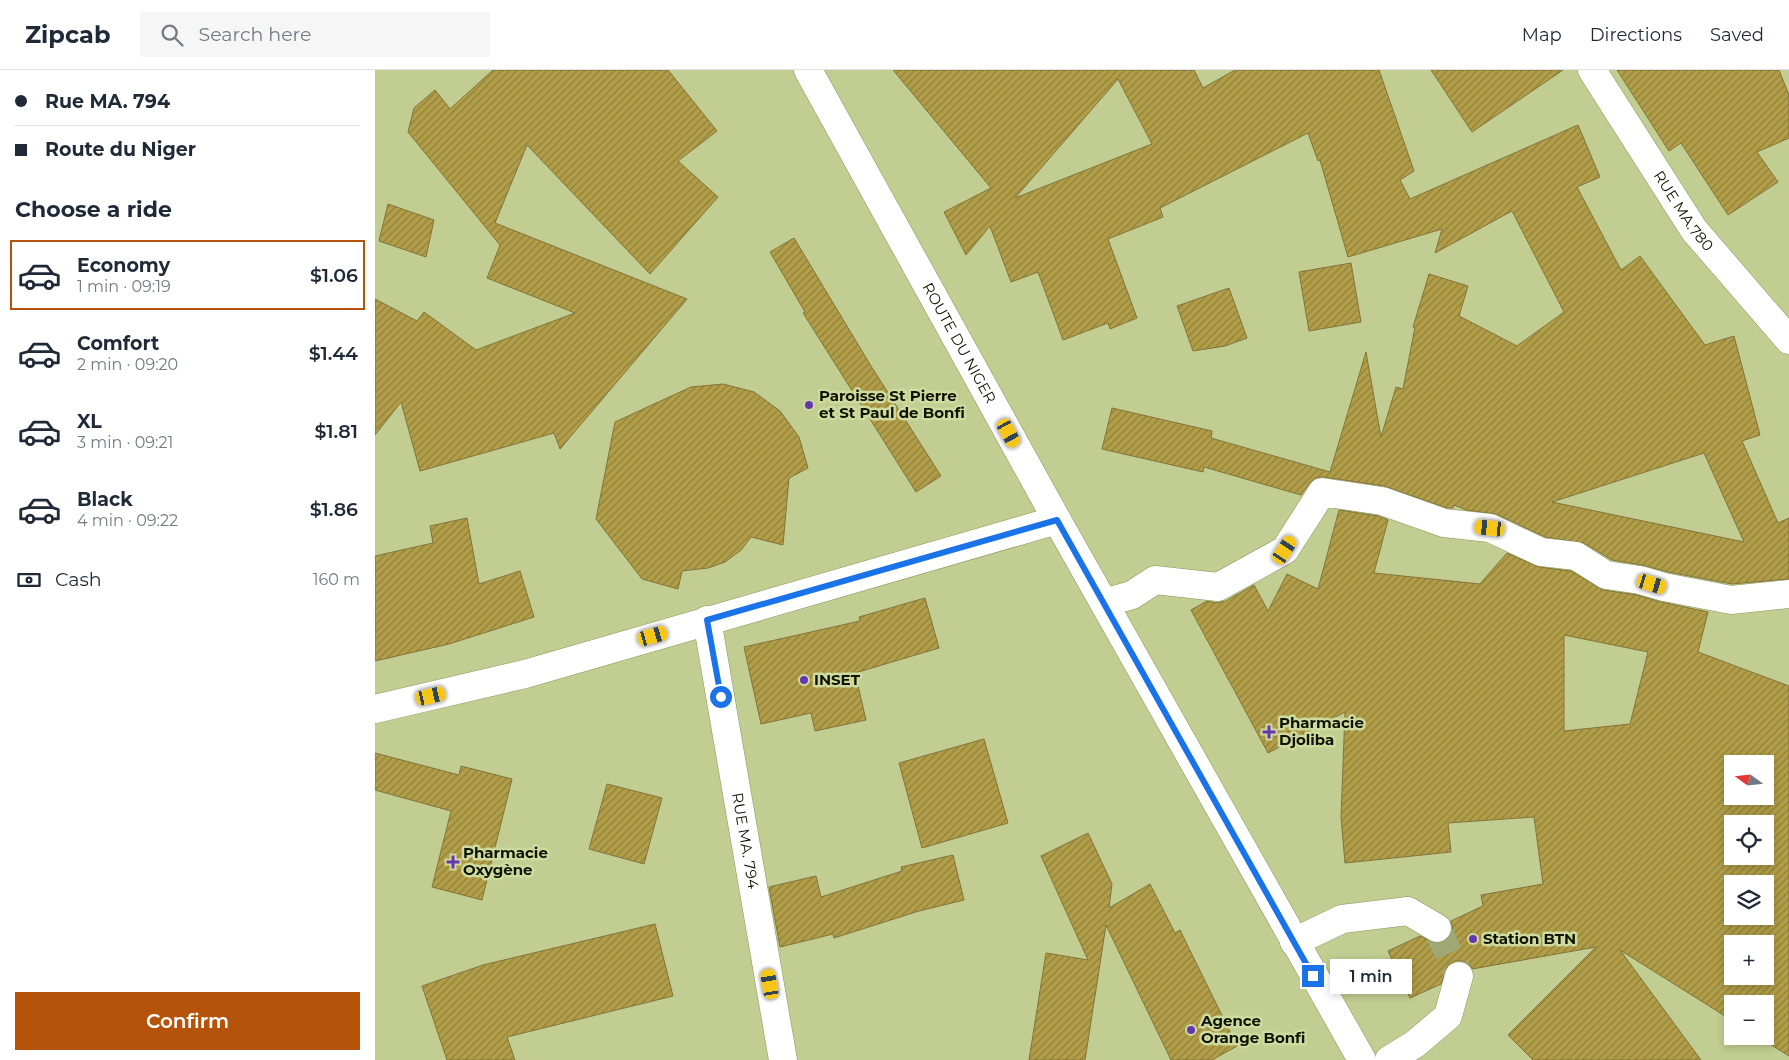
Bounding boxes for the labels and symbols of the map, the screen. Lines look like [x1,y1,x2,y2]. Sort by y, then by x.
street label: RUE MA.780 [1650,167,1718,255]
street label: ROUTE DU NIGER [918,279,1001,407]
place label: Paroisse St Pierre et St Paul de Bonfi [819,386,965,422]
marker: Paroisse St Pierre et St Paul de Bonfi [803,399,815,411]
car [995,416,1022,450]
car [1474,519,1505,537]
car [1270,533,1299,567]
car [1635,572,1668,596]
car [636,625,669,647]
place label: INSET [814,670,861,689]
marker: INSET [798,674,810,686]
car [414,685,447,707]
route start [710,686,732,708]
place label: Pharmacie Djoliba [1279,713,1364,749]
marker: Pharmacie Djoliba [1263,726,1275,738]
north arrow [1724,755,1774,805]
street label: RUE MA. 794 [728,791,763,890]
place label: Pharmacie Oxygène [463,843,548,879]
marker: Pharmacie Oxygène [447,856,459,868]
place label: Station BTN [1483,929,1576,948]
marker: Station BTN [1467,933,1479,945]
callout: 1 min [1331,958,1413,994]
route end [1302,965,1324,987]
car [760,968,779,1000]
place label: Agence Orange Bonfi [1200,1011,1305,1047]
marker: Agence Orange Bonfi [1185,1024,1197,1036]

